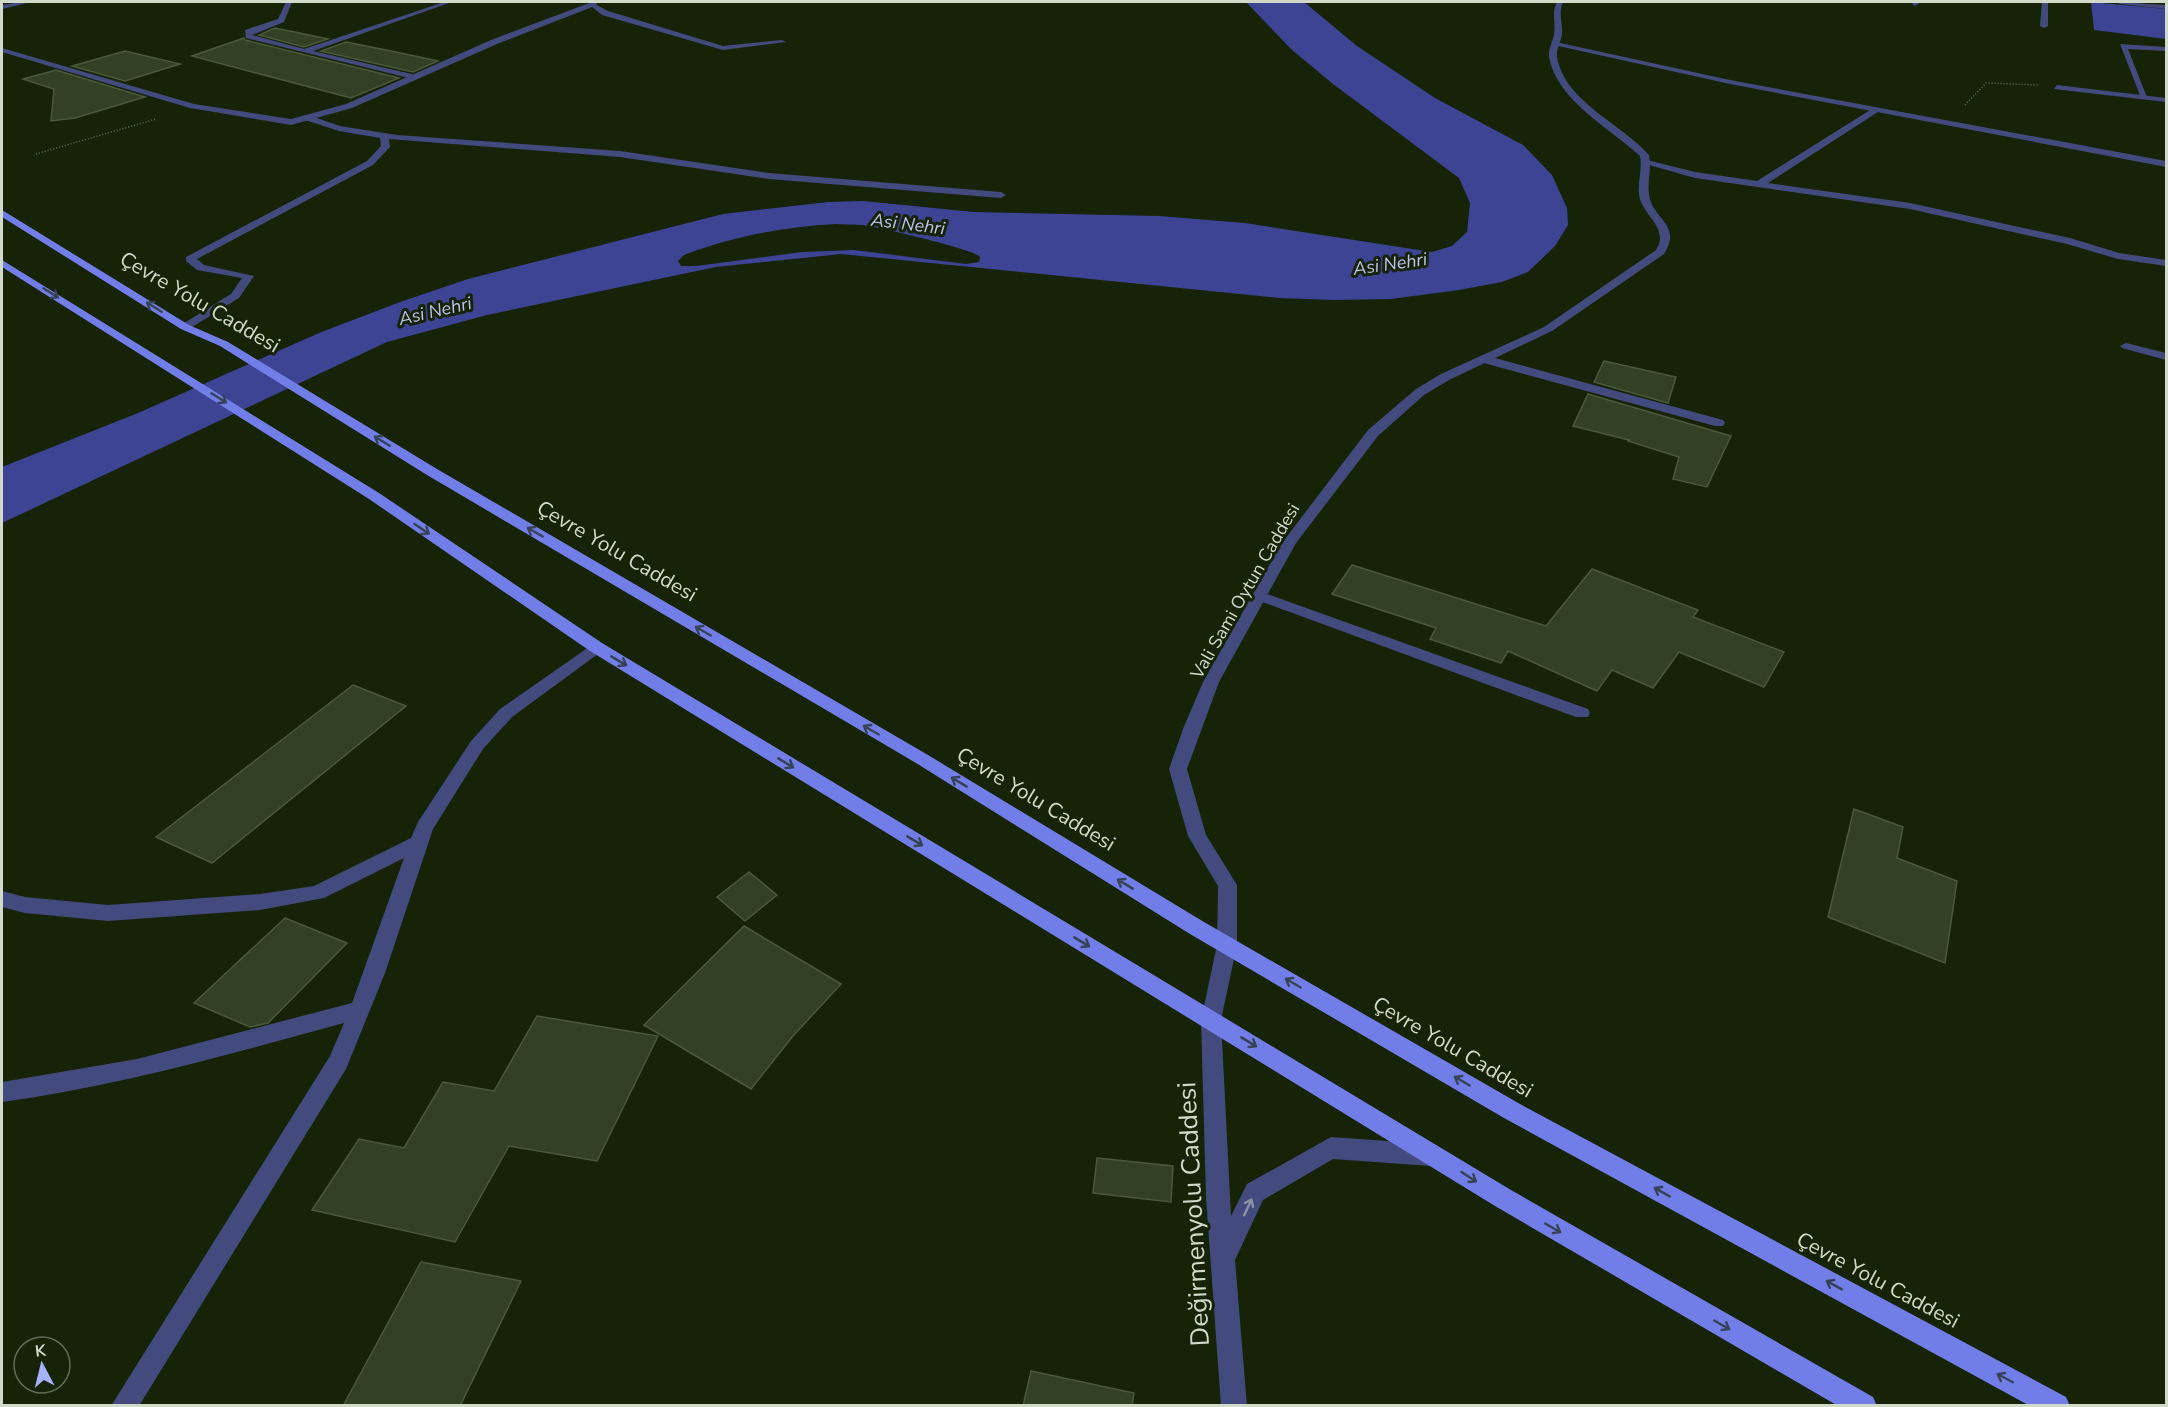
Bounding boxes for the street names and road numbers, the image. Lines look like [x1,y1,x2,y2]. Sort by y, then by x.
street label: Çevre Yolu Caddesi [115,245,285,359]
street label: Çevre Yolu Caddesi [532,494,702,608]
street label: Vali Sami Oytun Caddesi [1184,499,1305,684]
street label: Çevre Yolu Caddesi [951,740,1121,858]
street label: Çevre Yolu Caddesi [1368,990,1538,1104]
street label: Değirmenyolu Caddesi [1169,1081,1218,1347]
street label: Çevre Yolu Caddesi [1792,1225,1964,1335]

